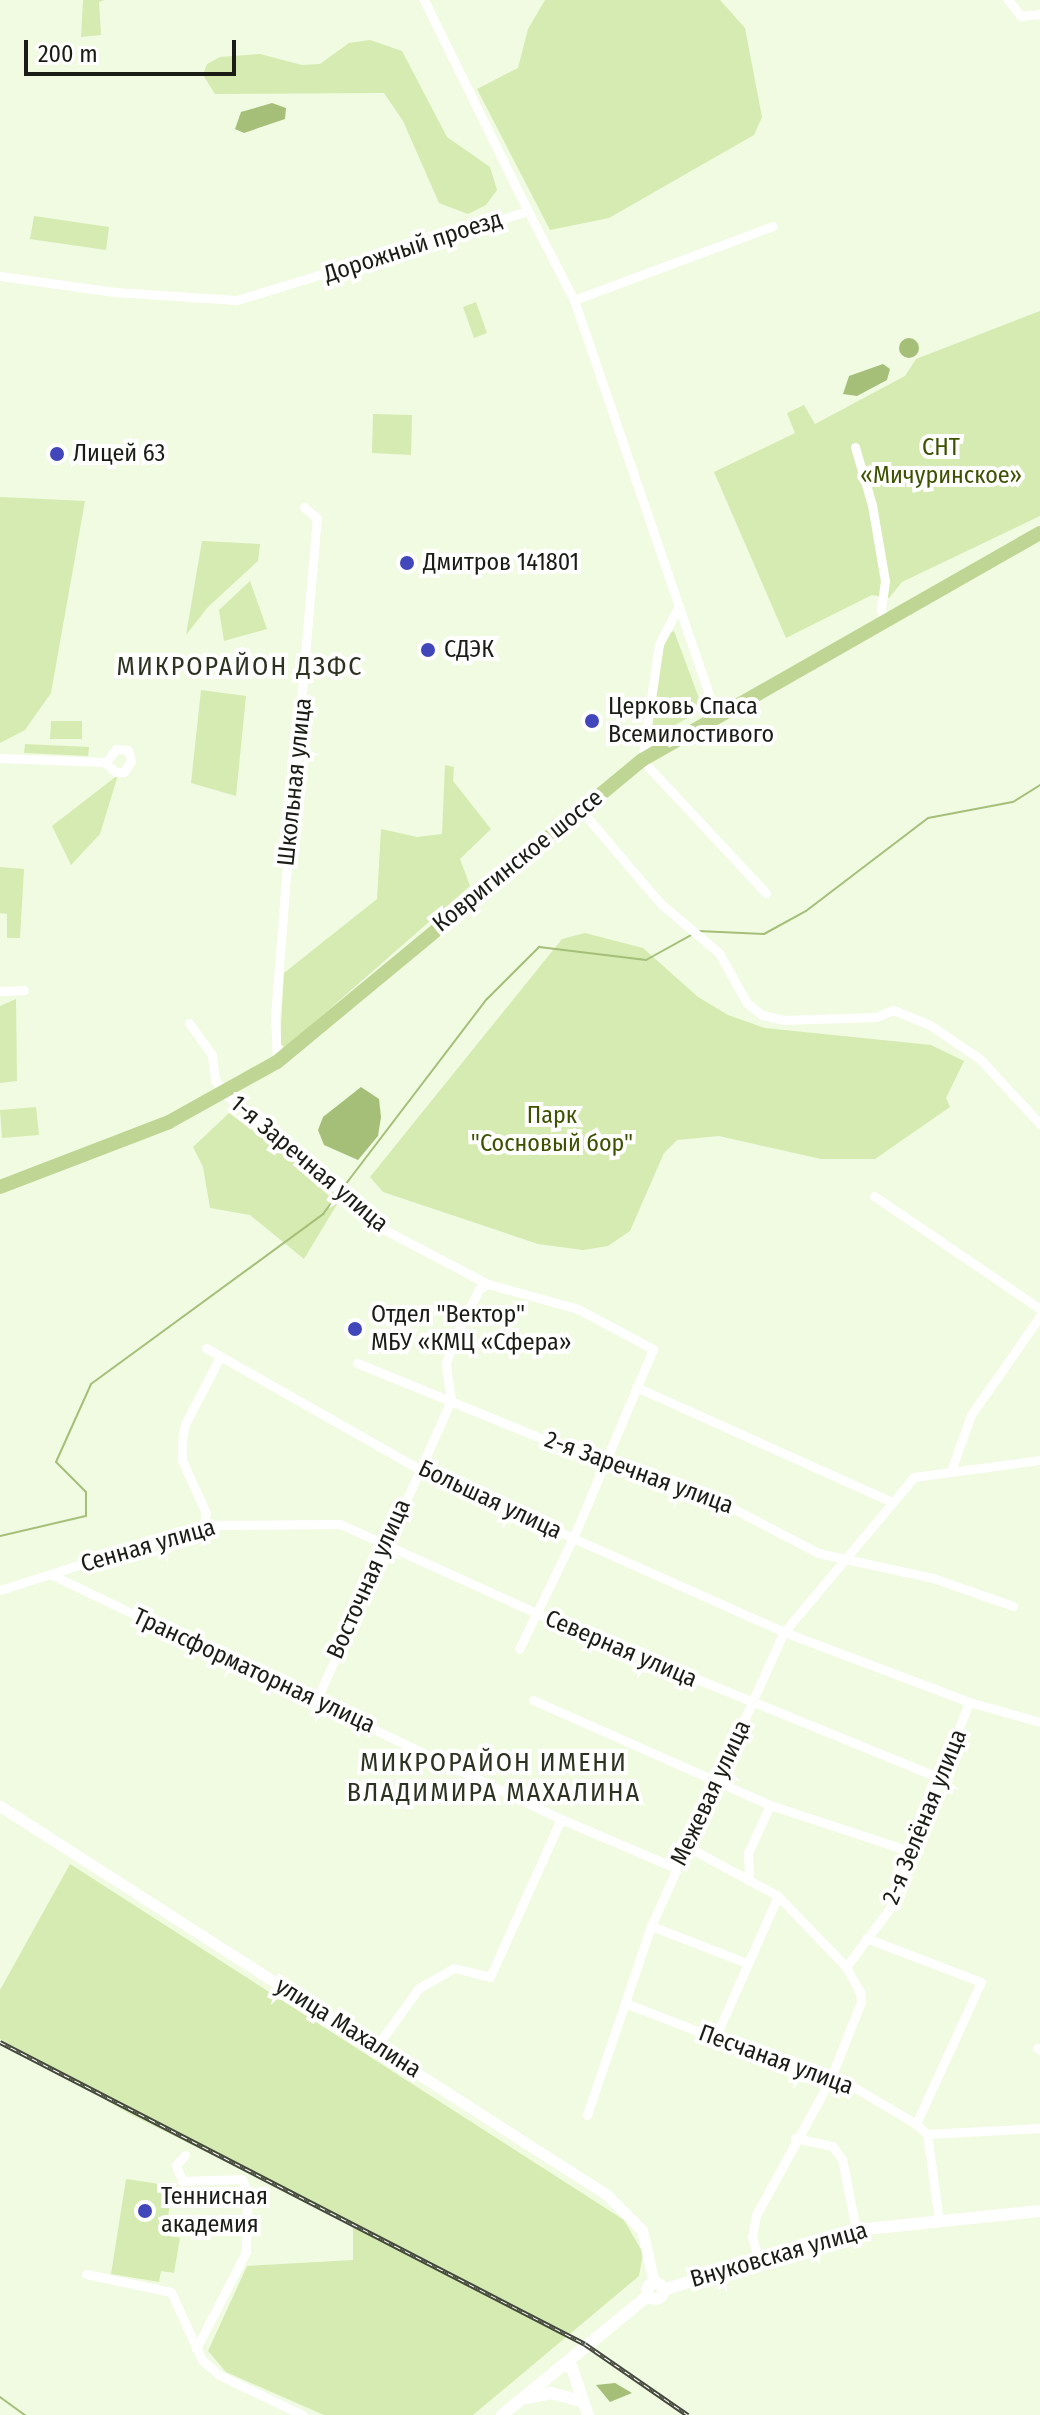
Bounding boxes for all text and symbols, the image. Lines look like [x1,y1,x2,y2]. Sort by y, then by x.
scale bar [28,24,240,74]
text: 200 m [38,40,98,68]
street label: Дорожный проезд [320,205,506,289]
park label: СНТ «Мичуринское» [860,434,1022,490]
place label: Лицей 63 [73,440,165,468]
marker: Лицей 63 [48,445,66,463]
place label: Дмитров 141801 [423,549,579,577]
marker: Дмитров 141801 [398,554,416,572]
place label: СДЭК [444,636,494,664]
marker: СДЭК [419,641,437,659]
district label: МИКРОРАЙОН ДЗФС [117,651,363,683]
place label: Церковь Спаса Всемилостивого [608,693,774,749]
street label: Школьная улица [272,697,318,867]
marker: Церковь Спаса Всемилостивого [583,712,601,730]
street label: Ковригинское шоссе [427,784,609,938]
street label: 1-я Заречная улица [224,1090,394,1238]
park label: Парк "Сосновый бор" [471,1102,633,1158]
place label: Отдел "Вектор" МБУ «КМЦ «Сфера» [371,1301,572,1357]
marker: Отдел "Вектор" МБУ «КМЦ «Сфера» [346,1320,364,1338]
street label: 2-я Заречная улица [541,1426,737,1520]
street label: Большая улица [414,1454,566,1546]
street label: Восточная улица [321,1495,417,1663]
street label: Сенная улица [77,1513,219,1579]
street label: Трансформаторная улица [128,1602,380,1740]
street label: Северная улица [541,1604,701,1694]
street label: Межевая улица [665,1716,757,1870]
street label: 2-я Зелёная улица [877,1725,973,1909]
district label: МИКРОРАЙОН ИМЕНИ ВЛАДИМИРА МАХАЛИНА [347,1747,641,1808]
street label: улица Махалина [270,1972,426,2084]
street label: Песчаная улица [695,2019,857,2101]
place label: Теннисная академия [161,2183,268,2239]
marker: Теннисная академия [136,2202,154,2220]
street label: Внуковская улица [687,2216,871,2294]

